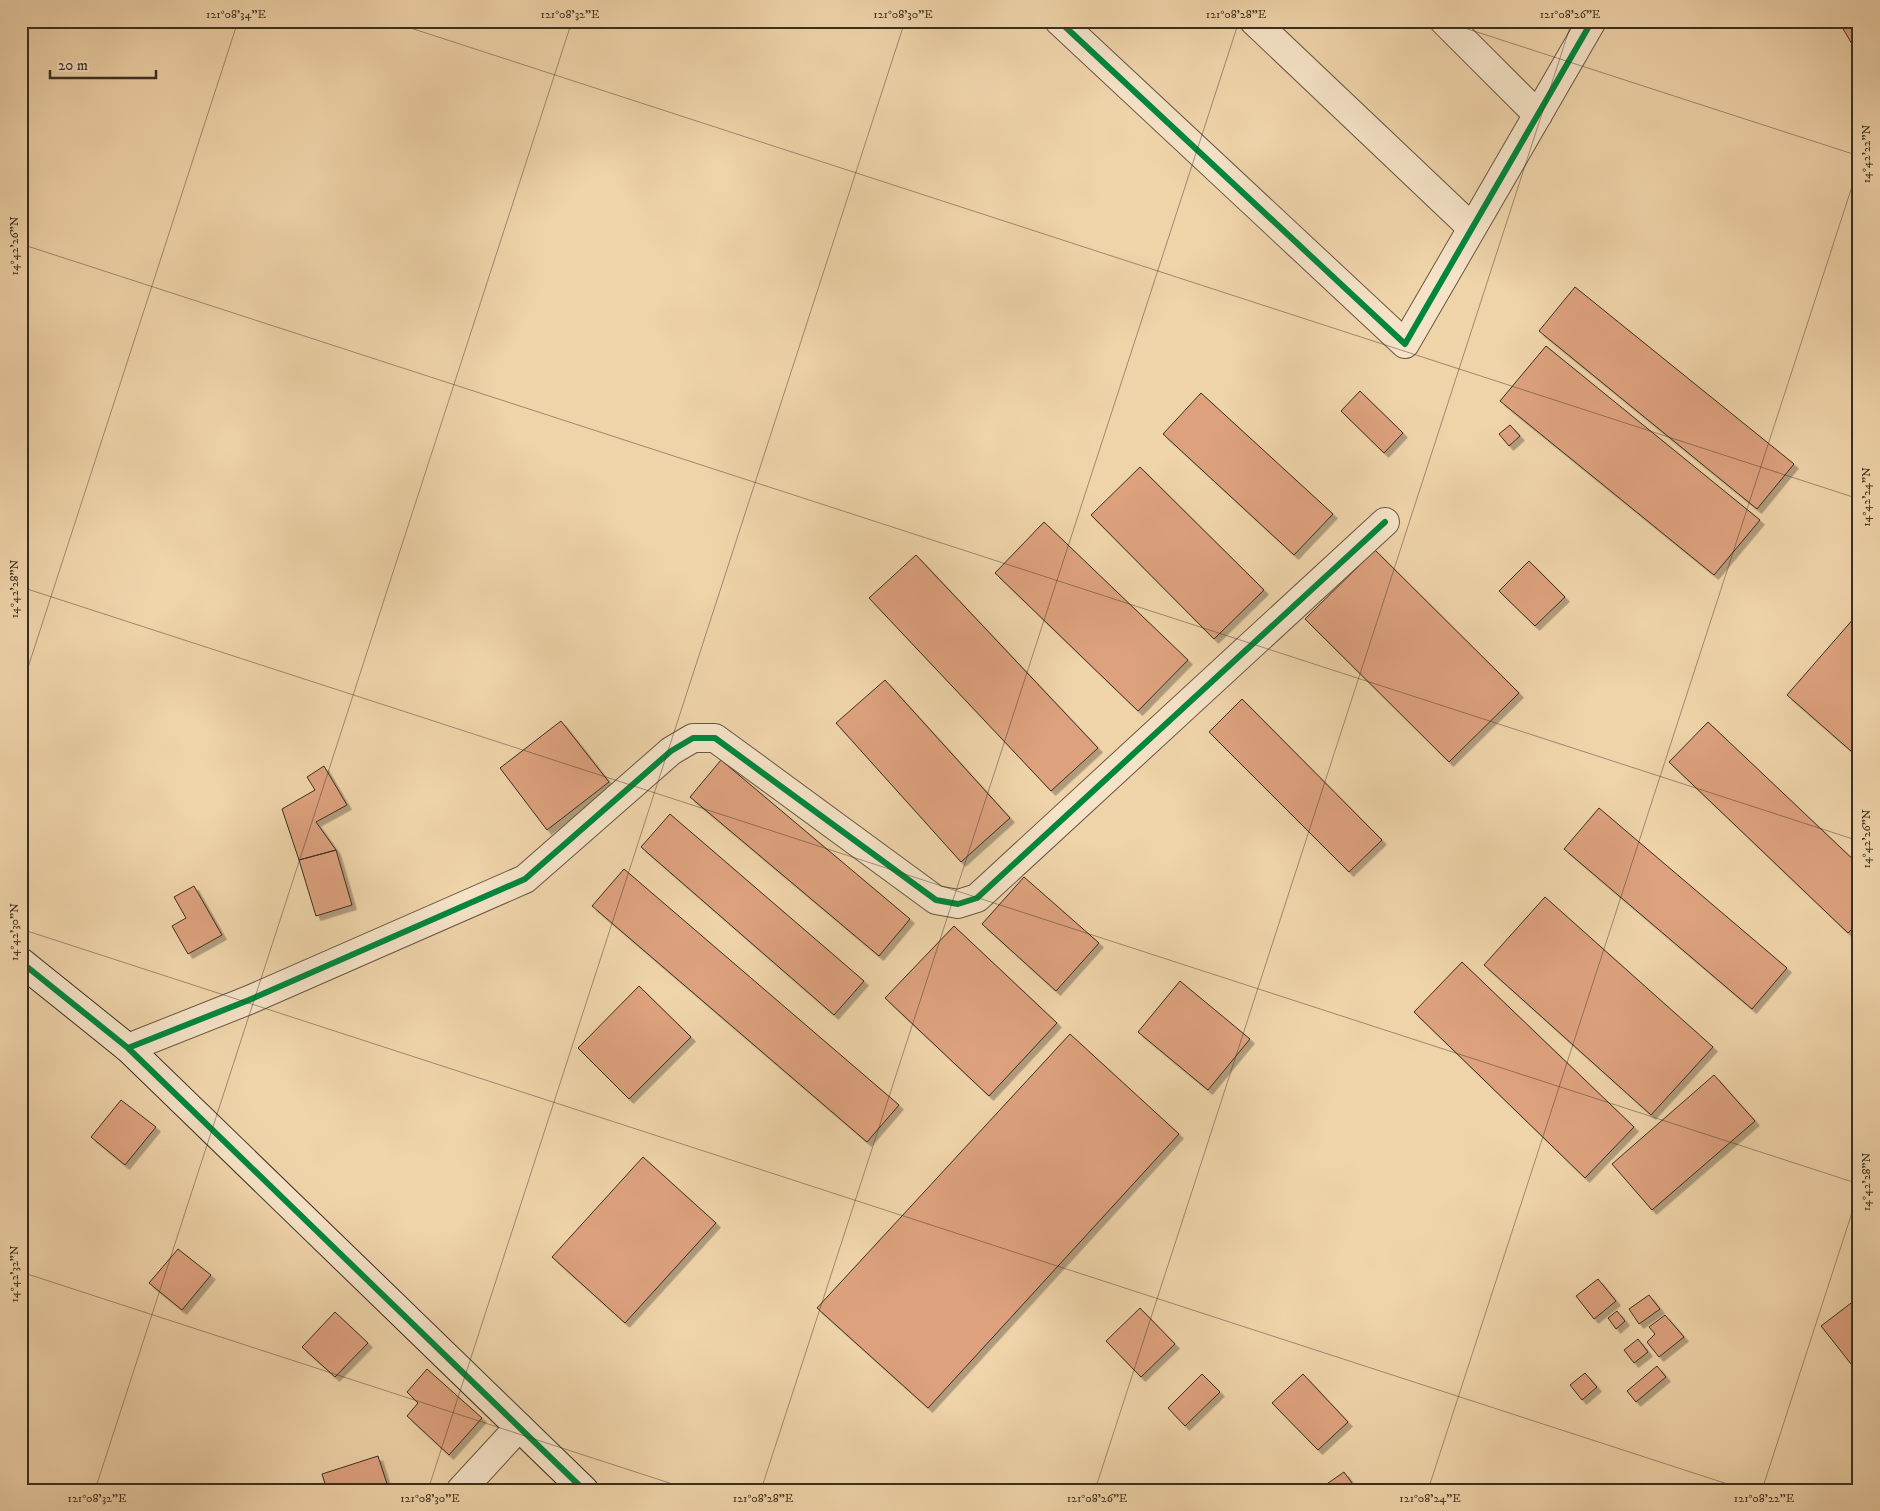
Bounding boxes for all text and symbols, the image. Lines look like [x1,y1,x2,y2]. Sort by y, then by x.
text: 121°08'34"E [206,7,266,22]
text: 121°08'32"E [541,7,600,22]
text: 121°08'30"E [873,7,933,22]
text: 121°08'28"E [1206,7,1267,22]
text: 121°08'26"E [1540,7,1601,22]
scale bar [50,48,156,80]
text: 20 m [58,56,88,75]
text: 14°42'22"N [1859,125,1874,183]
text: 14°42'26"N [7,216,22,275]
text: 14°42'24"N [1859,467,1874,527]
text: 14°42'28"N [7,559,22,618]
text: 14°42'26"N [1859,809,1874,868]
text: 14°42'30"N [7,903,22,961]
text: 14°42'28"N [1859,1152,1874,1211]
text: 14°42'32"N [7,1245,22,1303]
text: 121°08'32"E [68,1491,127,1506]
text: 121°08'30"E [400,1491,460,1506]
text: 121°08'28"E [733,1491,794,1506]
text: 121°08'26"E [1067,1491,1128,1506]
text: 121°08'24"E [1399,1491,1461,1506]
text: 121°08'22"E [1734,1491,1795,1506]

